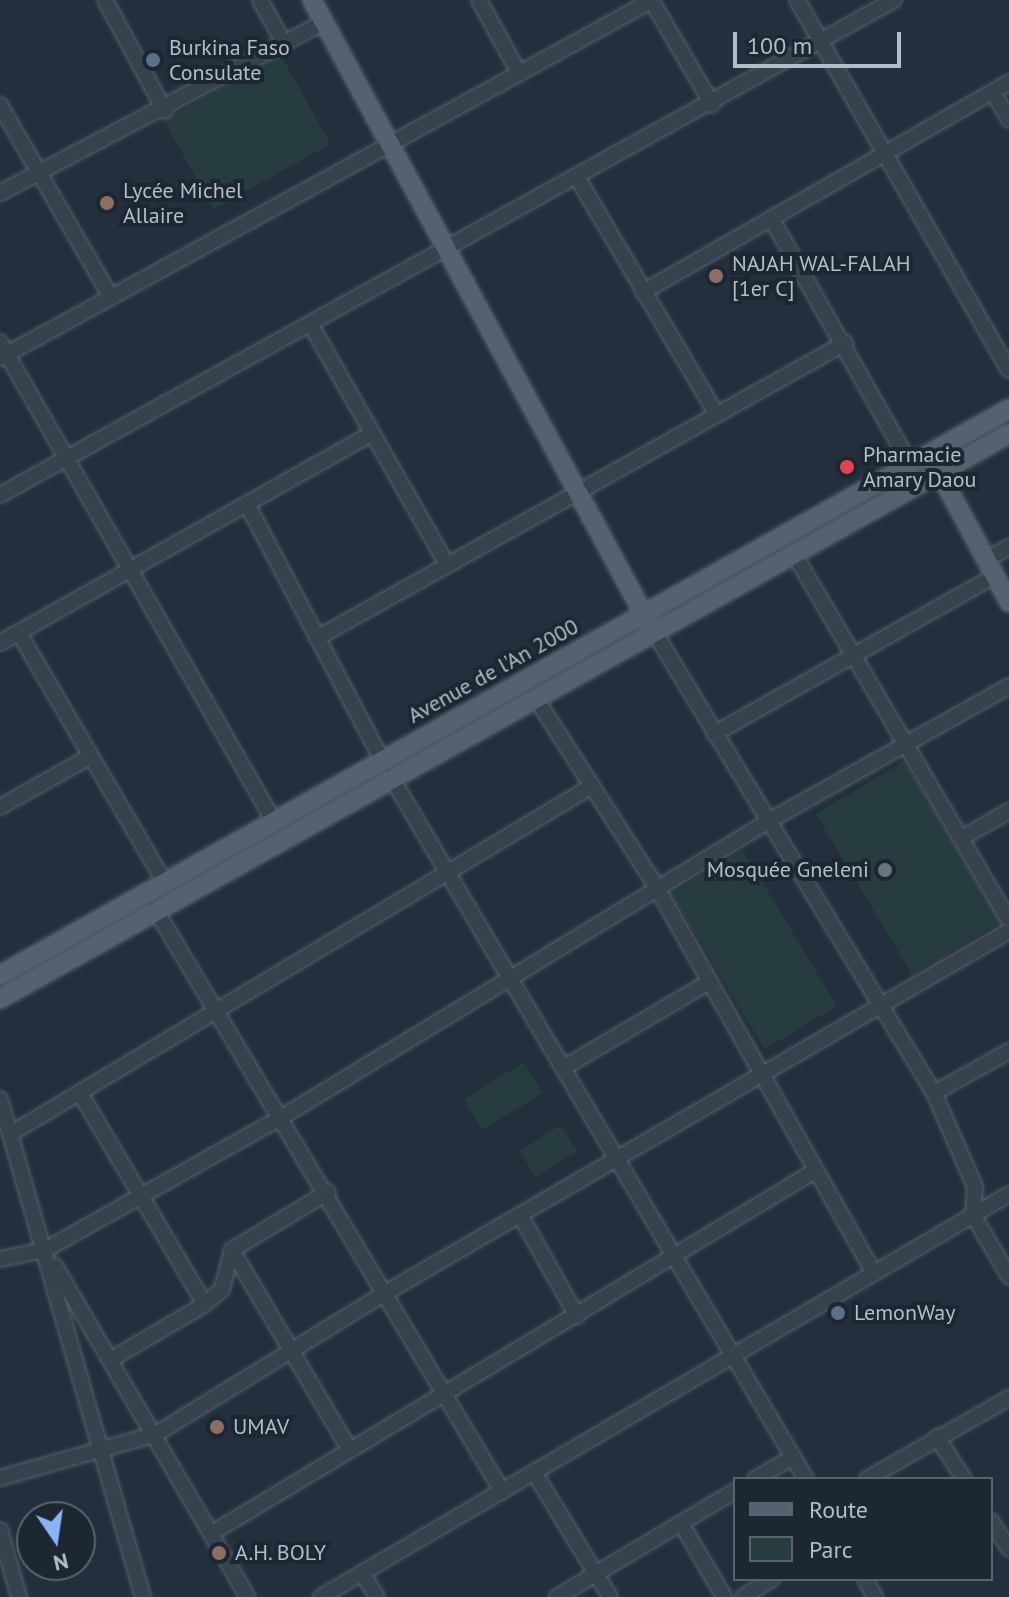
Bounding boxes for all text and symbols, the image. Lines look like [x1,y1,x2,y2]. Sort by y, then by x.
scale bar [737,16,905,66]
text: 100 m [747,30,812,61]
place label: Burkina Faso Consulate [169,34,290,86]
marker: Burkina Faso Consulate [144,51,162,69]
place label: Lycée Michel Allaire [123,177,242,228]
marker: Lycée Michel Allaire [98,194,116,212]
place label: NAJAH WAL-FALAH [1er C] [732,250,911,302]
marker: NAJAH WAL-FALAH [1er C] [707,267,725,285]
place label: Pharmacie Amary Daou [863,441,977,492]
marker: Pharmacie Amary Daou [838,458,856,476]
street label: Avenue de l'An 2000 [403,613,583,729]
place label: Mosquée Gneleni [707,857,869,883]
marker: Mosquée Gneleni [876,861,894,879]
place label: LemonWay [854,1300,955,1326]
marker: LemonWay [829,1304,847,1322]
place label: UMAV [233,1414,289,1440]
marker: UMAV [208,1418,226,1436]
legend [733,1477,993,1581]
text: Route [809,1494,868,1525]
north arrow [16,1501,96,1581]
text: Parc [809,1534,852,1565]
place label: A.H. BOLY [235,1540,328,1566]
marker: A.H. BOLY [210,1544,228,1562]
text: N [51,1547,71,1578]

